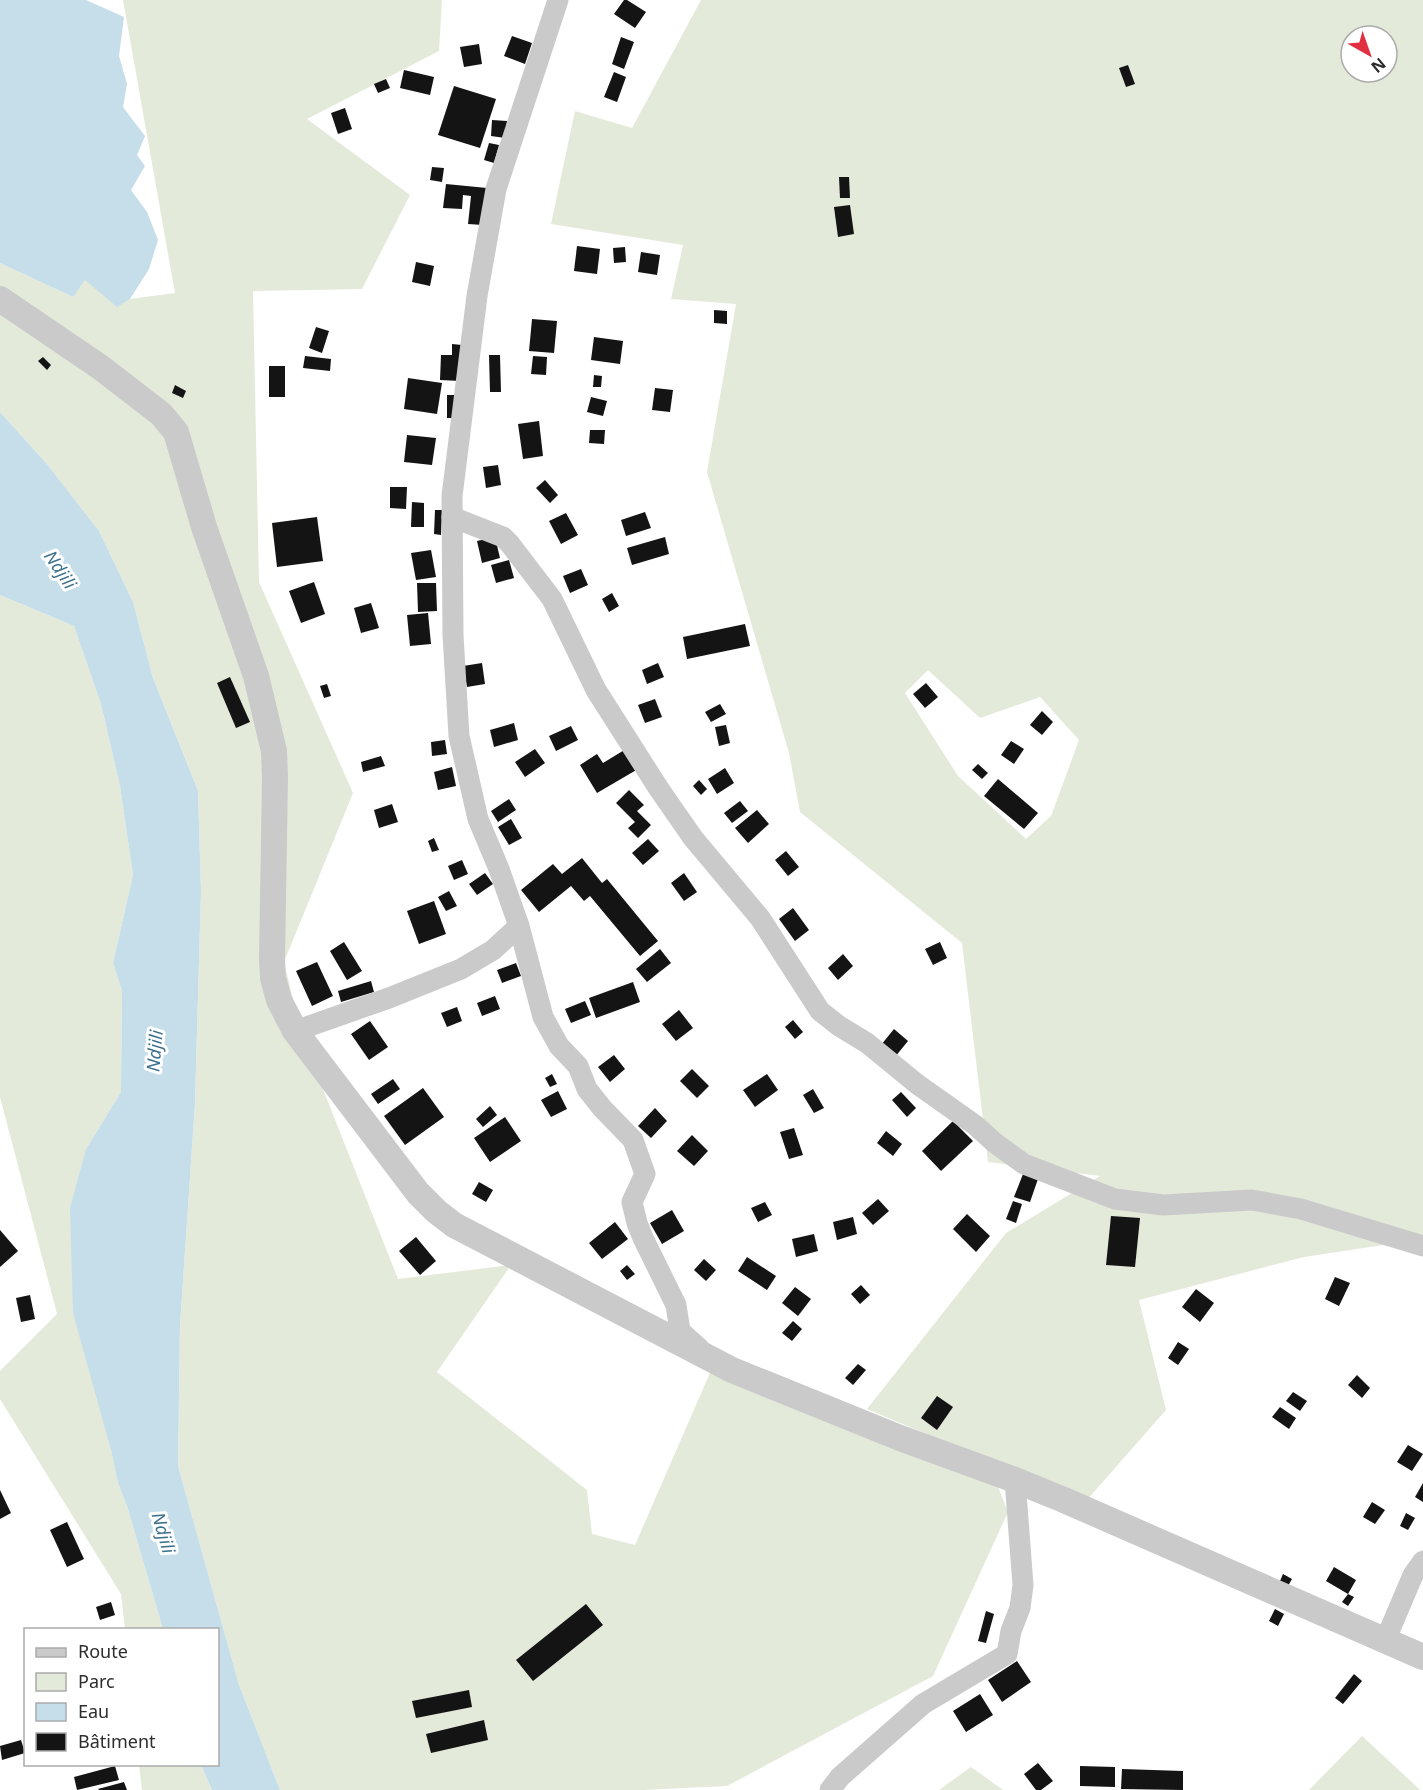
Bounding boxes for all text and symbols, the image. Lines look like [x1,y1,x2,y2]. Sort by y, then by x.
north arrow [1339,24,1399,84]
text: N [1367,53,1391,78]
water label: Ndjili [39,545,83,594]
water label: Ndjili [140,1029,168,1073]
water label: Ndjili [147,1509,181,1556]
legend [24,1628,219,1766]
text: Route [78,1639,128,1663]
text: Parc [78,1669,115,1693]
text: Eau [78,1699,109,1723]
text: Bâtiment [78,1729,156,1753]

